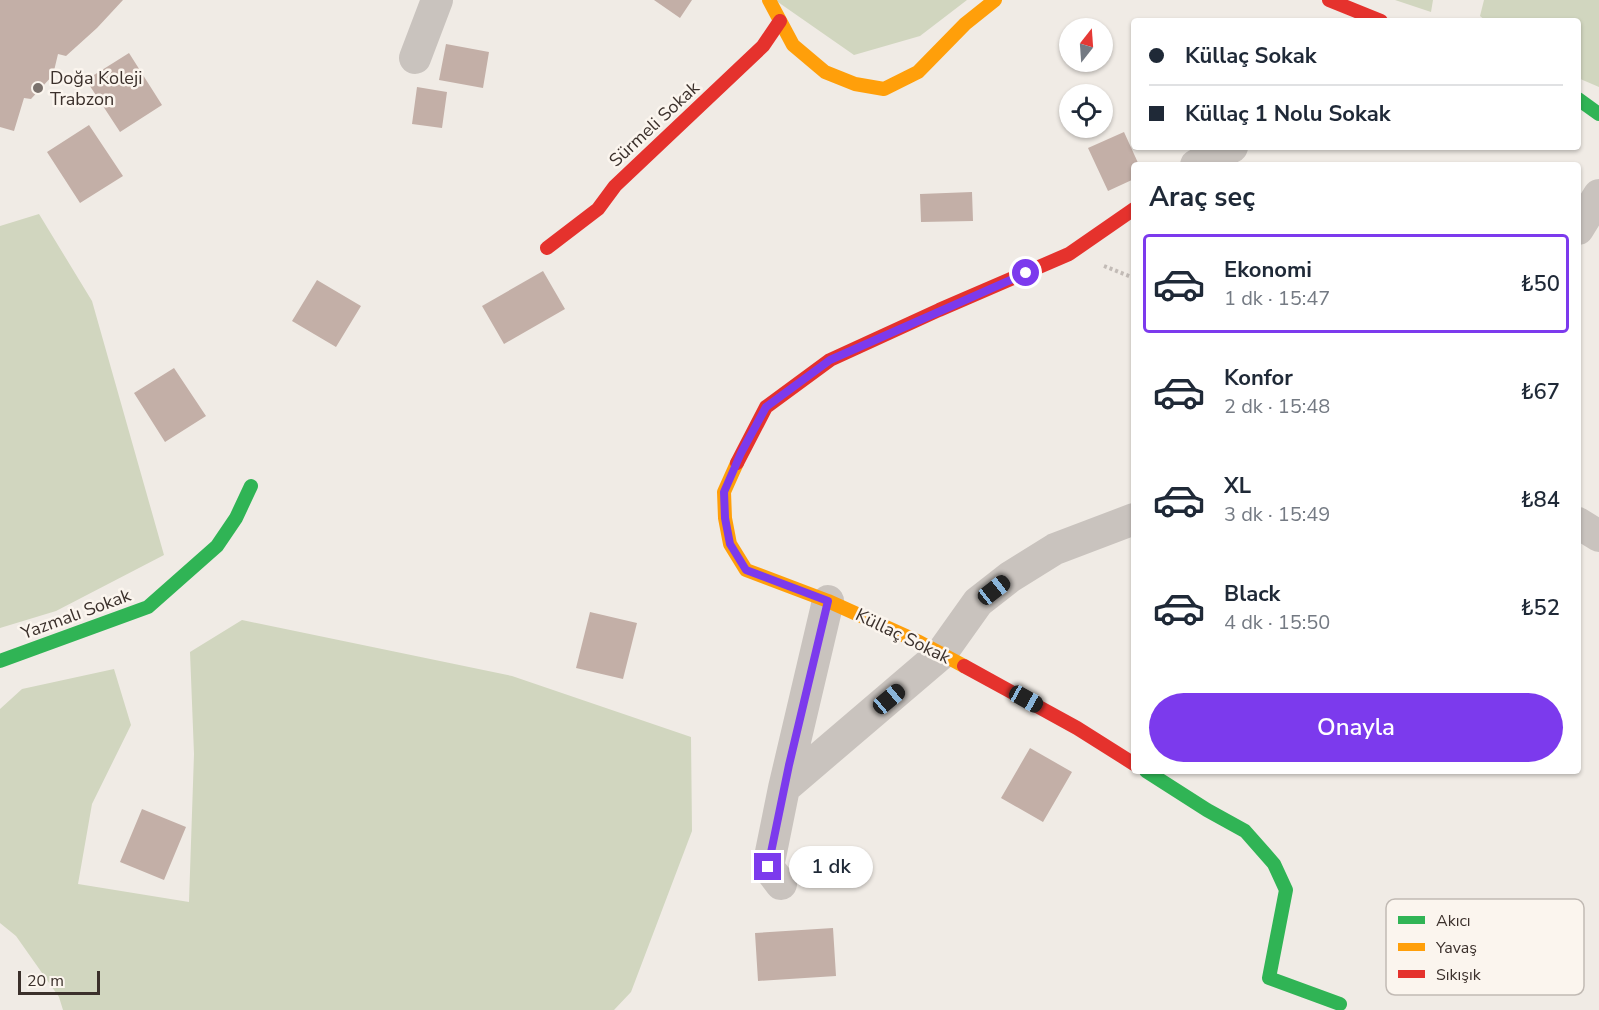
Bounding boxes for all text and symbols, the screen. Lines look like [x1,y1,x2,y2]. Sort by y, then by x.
north arrow [1059,18,1113,72]
map controls [1059,18,1113,138]
text: Küllaç Sokak [1185,41,1317,71]
place label: Doğa Koleji Trabzon [50,66,143,111]
street label: Sürmeli Sokak [604,75,705,172]
marker: Doğa Koleji Trabzon [31,81,45,95]
button: locate [1059,84,1113,138]
text: Küllaç 1 Nolu Sokak [1185,99,1391,129]
text: Araç seç [1149,179,1255,216]
text: Ekonomi [1224,255,1312,285]
icon: car [1152,257,1206,311]
route start [1012,259,1039,286]
text: ₺50 [1520,269,1560,299]
text: 1 dk · 15:47 [1224,285,1330,312]
text: Konfor [1224,363,1293,393]
icon: car [1152,365,1206,419]
text: ₺67 [1520,377,1560,407]
text: 2 dk · 15:48 [1224,393,1330,420]
text: XL [1224,471,1251,501]
icon: car [1152,473,1206,527]
text: ₺84 [1520,485,1560,515]
text: 3 dk · 15:49 [1224,501,1330,528]
car [974,572,1014,608]
text: Black [1224,579,1280,609]
icon: car [1152,581,1206,635]
street label: Yazmalı Sokak [17,583,135,645]
text: ₺52 [1520,593,1560,623]
street label: Küllaç Sokak [852,603,955,670]
text: 4 dk · 15:50 [1224,609,1330,636]
car [869,681,909,717]
car [1006,682,1046,716]
button: Onayla [1149,693,1563,762]
callout: 1 dk [789,846,873,888]
route end [754,853,781,880]
text: 1 dk [811,853,851,880]
legend [1386,899,1584,995]
text: Akıcı [1436,910,1471,932]
text: Yavaş [1435,937,1477,959]
text: Sıkışık [1436,964,1482,986]
scale bar [18,968,100,996]
text: 20 m [27,970,64,992]

